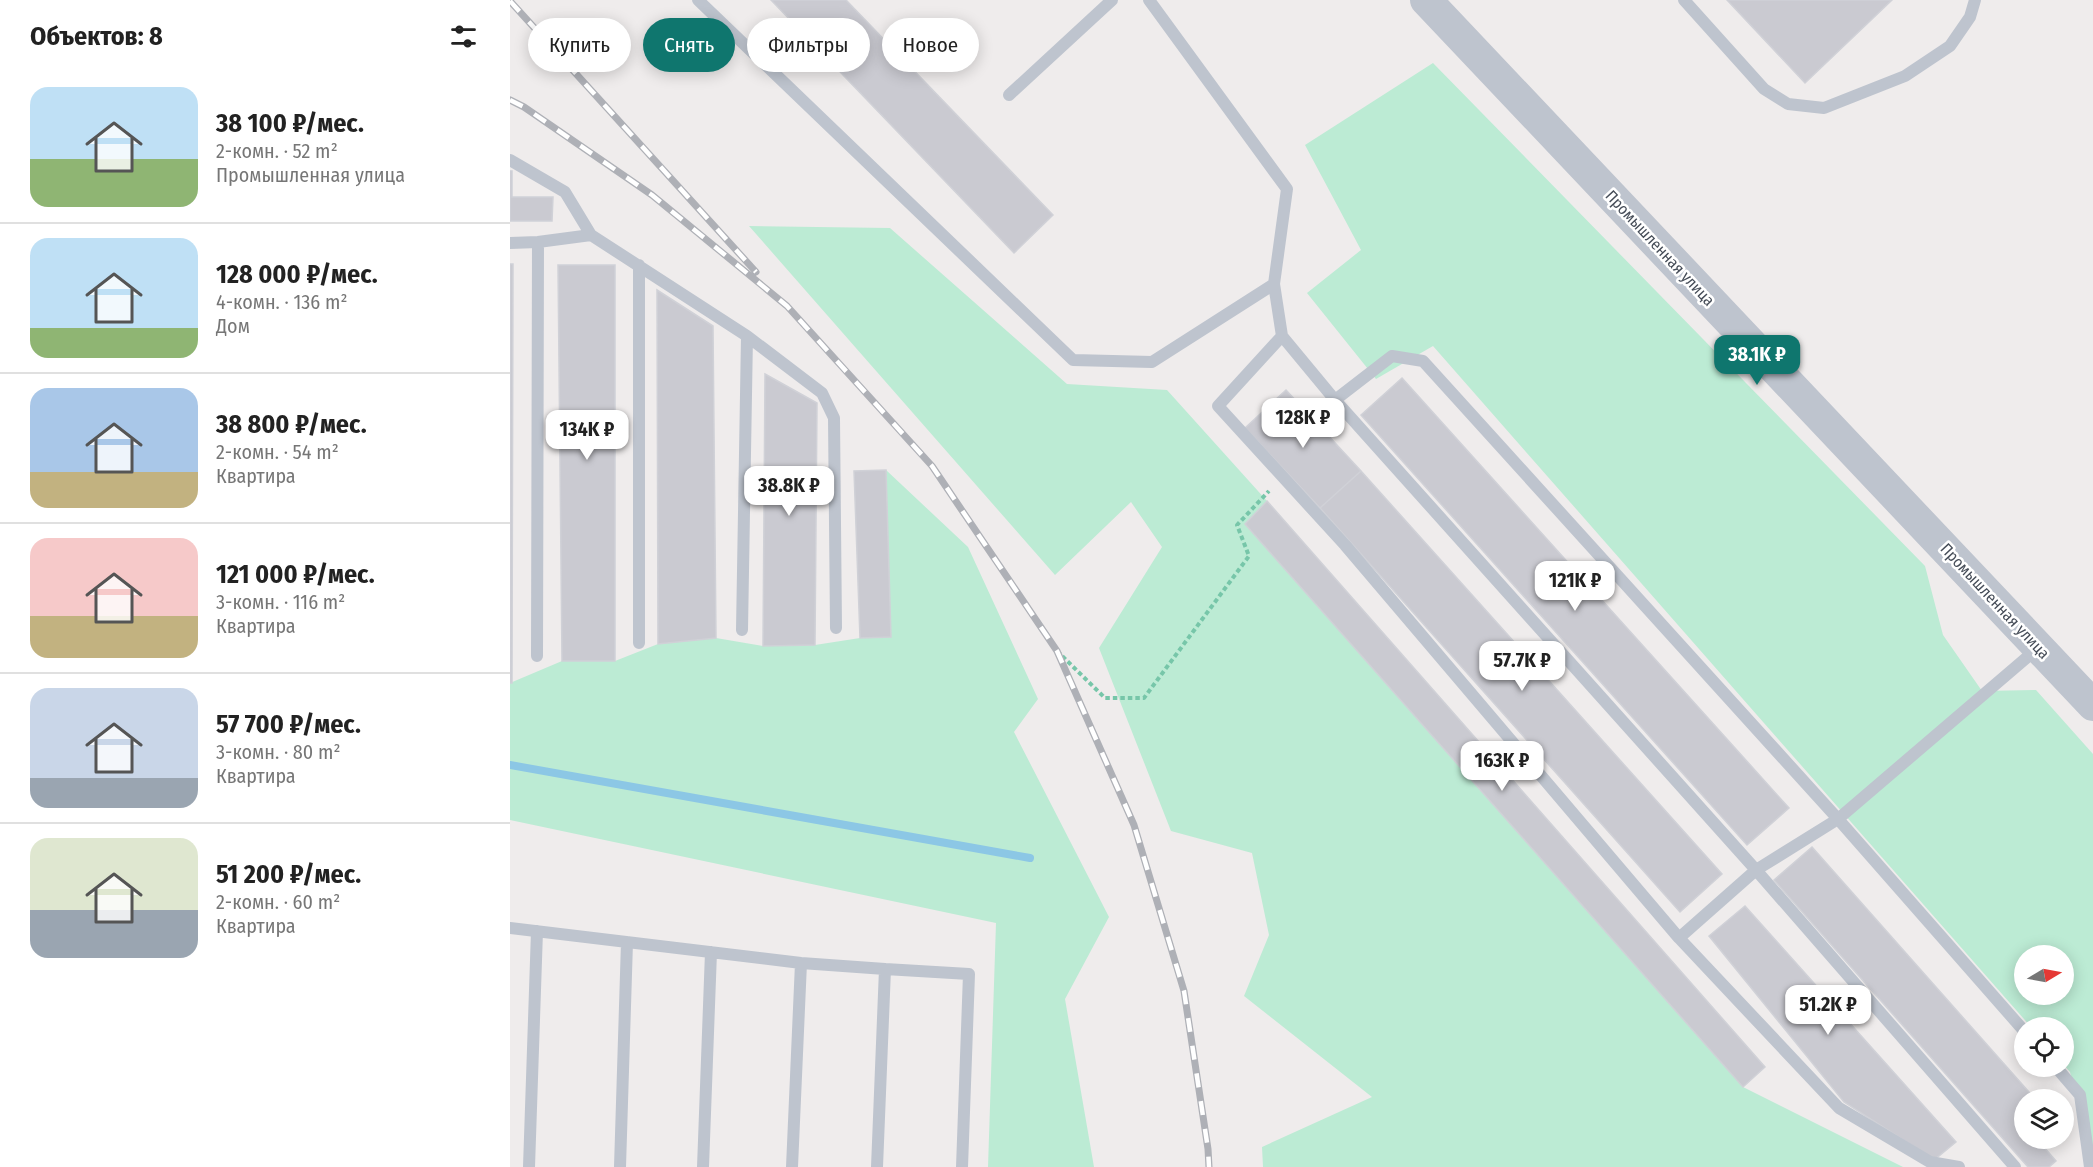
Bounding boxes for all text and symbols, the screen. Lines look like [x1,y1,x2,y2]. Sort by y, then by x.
chip: Купить [528,18,631,72]
chip: Снять [643,18,735,72]
chip: Фильтры [747,18,870,72]
chip: Новое [882,18,979,72]
icon: filters [447,20,480,53]
text: Объектов: 8 [30,21,163,52]
text: 38 100 ₽/мес. [216,108,364,139]
icon: home [78,111,150,183]
text: 2-комн. · 52 m² [216,139,338,163]
text: Промышленная улица [216,163,405,187]
street label: Промышленная улица [1601,186,1719,310]
text: 128 000 ₽/мес. [216,259,378,290]
icon: home [78,262,150,334]
text: 4-комн. · 136 m² [216,290,347,314]
text: Дом [216,314,250,338]
pin: 38.1K ₽ [1702,335,1812,386]
text: 38.1K ₽ [1728,342,1786,366]
pin: 128K ₽ [1254,398,1352,449]
text: 128K ₽ [1276,405,1330,429]
text: 38 800 ₽/мес. [216,409,367,440]
pin: 134K ₽ [538,410,636,461]
icon: home [78,412,150,484]
text: 134K ₽ [560,417,614,441]
text: 2-комн. · 54 m² [216,440,339,464]
text: Квартира [216,464,296,488]
pin: 38.8K ₽ [734,466,844,517]
text: 38.8K ₽ [758,473,820,497]
street label: Промышленная улица [1936,539,2054,663]
text: 121 000 ₽/мес. [216,559,375,590]
pin: 121K ₽ [1526,561,1624,612]
icon: home [78,562,150,634]
text: 121K ₽ [1549,568,1601,592]
text: 3-комн. · 116 m² [216,590,345,614]
text: Квартира [216,614,296,638]
pin: 57.7K ₽ [1467,641,1577,692]
text: 57.7K ₽ [1493,648,1551,672]
text: 57 700 ₽/мес. [216,709,361,740]
icon: home [78,712,150,784]
text: 3-комн. · 80 m² [216,740,340,764]
pin: 163K ₽ [1453,741,1551,792]
text: 163K ₽ [1475,748,1529,772]
text: Квартира [216,764,296,788]
text: 51 200 ₽/мес. [216,859,361,890]
icon: home [78,862,150,934]
text: 2-комн. · 60 m² [216,890,340,914]
text: Квартира [216,914,296,938]
north arrow [2014,945,2074,1005]
map controls [2014,945,2074,1149]
pin: 51.2K ₽ [1773,985,1883,1036]
text: 51.2K ₽ [1799,992,1857,1016]
button: locate [2014,1017,2074,1077]
button: layers [2014,1089,2074,1149]

